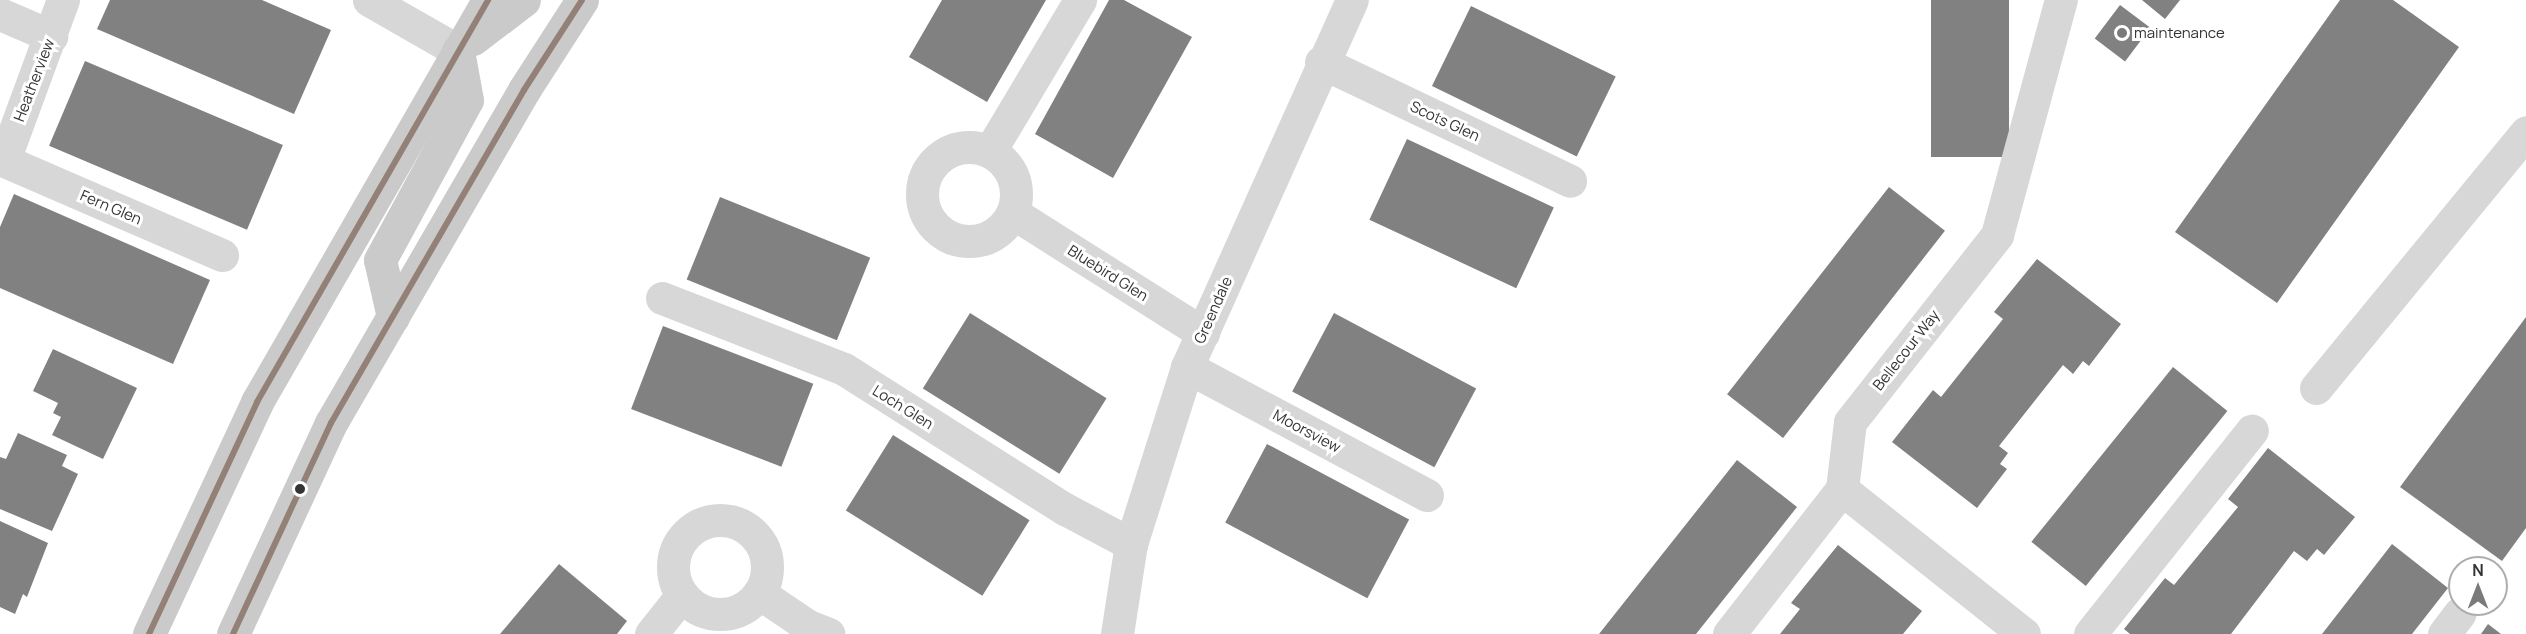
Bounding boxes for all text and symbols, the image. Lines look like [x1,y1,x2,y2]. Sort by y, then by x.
place label: maintenance [2134,24,2225,42]
marker: maintenance [2115,26,2129,40]
street label: Heatherview [10,36,58,124]
street label: Scots Glen [1407,97,1483,145]
street label: Fern Glen [78,186,144,228]
street label: Bluebird Glen [1064,241,1152,305]
street label: Greendale [1190,274,1236,346]
street label: Bellecour Way [1869,306,1943,394]
street label: Loch Glen [869,381,937,433]
street label: Moorsview [1270,406,1344,456]
unlabelled marker [294,483,306,495]
north arrow [2448,556,2508,616]
text: N [2472,559,2484,581]

